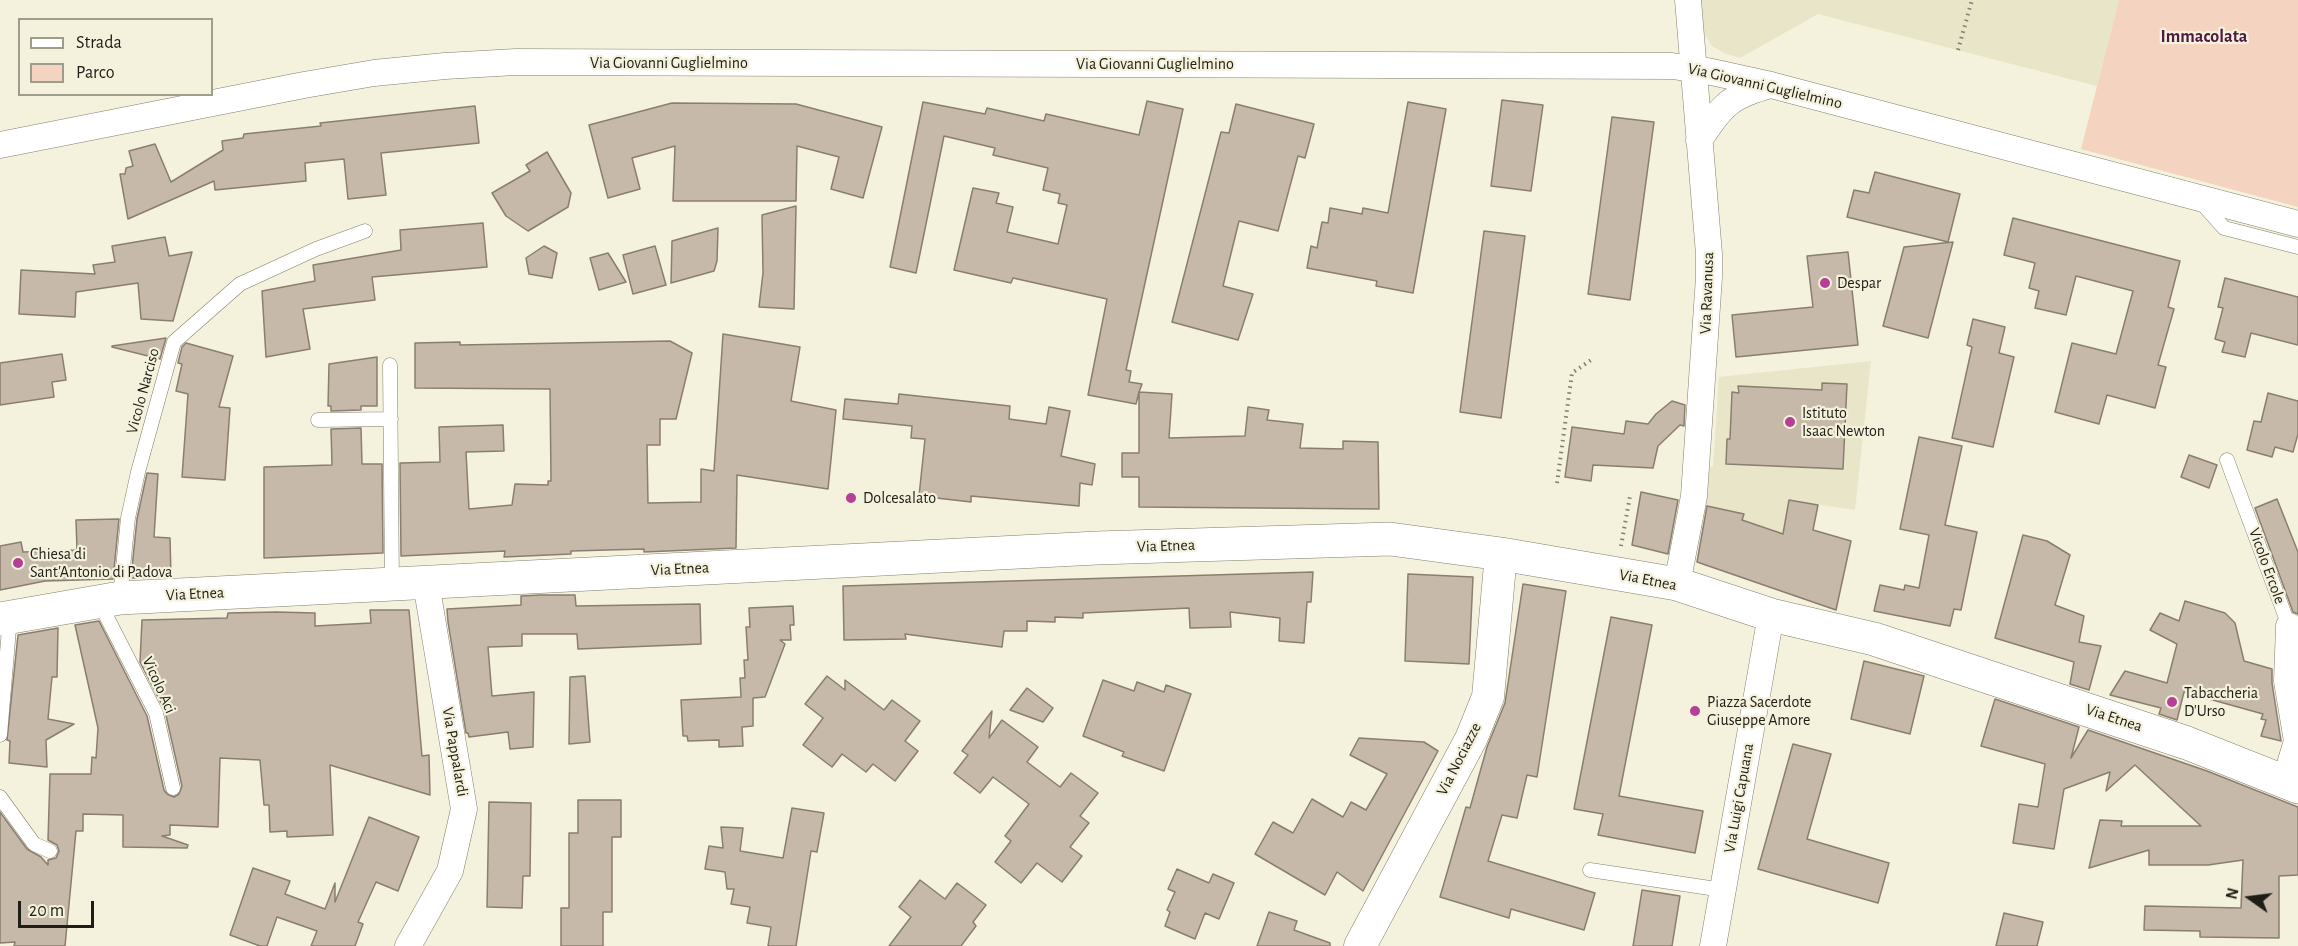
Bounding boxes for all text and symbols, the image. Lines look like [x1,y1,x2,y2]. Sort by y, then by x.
legend [18,18,213,96]
district label: Immacolata [2161,26,2247,48]
text: Strada [76,34,122,52]
street label: Via Giovanni Guglielmino [590,53,748,73]
street label: Via Giovanni Guglielmino [1076,54,1234,74]
street label: Via Giovanni Guglielmino [1686,59,1844,113]
text: Parco [76,64,115,82]
street label: Via Ravanusa [1696,252,1718,334]
place label: Despar [1837,273,1881,293]
marker: Despar [1818,276,1832,290]
street label: Vicolo Narciso [122,346,164,436]
place label: Istituto Isaac Newton [1802,403,1885,441]
marker: Istituto Isaac Newton [1783,415,1797,429]
place label: Dolcesalato [863,488,936,508]
marker: Dolcesalato [844,491,858,505]
street label: Vicolo Ercole [2244,525,2290,607]
street label: Via Etnea [1136,535,1196,557]
place label: Chiesa di Sant'Antonio di Padova [30,544,172,582]
marker: Chiesa di Sant'Antonio di Padova [11,556,25,570]
street label: Via Etnea [650,558,710,580]
street label: Via Etnea [1617,565,1679,595]
street label: Via Etnea [165,583,225,605]
street label: Vicolo Aci [138,654,180,716]
place label: Tabaccheria D'Urso [2184,683,2258,721]
place label: Piazza Sacerdote Giuseppe Amore [1707,692,1811,730]
marker: Tabaccheria D'Urso [2165,695,2179,709]
street label: Via Etnea [2083,700,2145,736]
marker: Piazza Sacerdote Giuseppe Amore [1688,704,1702,718]
street label: Via Pappalardi [438,706,472,798]
street label: Via Nociazze [1432,719,1486,799]
street label: Via Luigi Capuana [1720,742,1758,854]
north arrow [2220,868,2280,928]
text: N [2223,886,2242,901]
scale bar [21,889,98,927]
text: 20 m [29,902,64,920]

